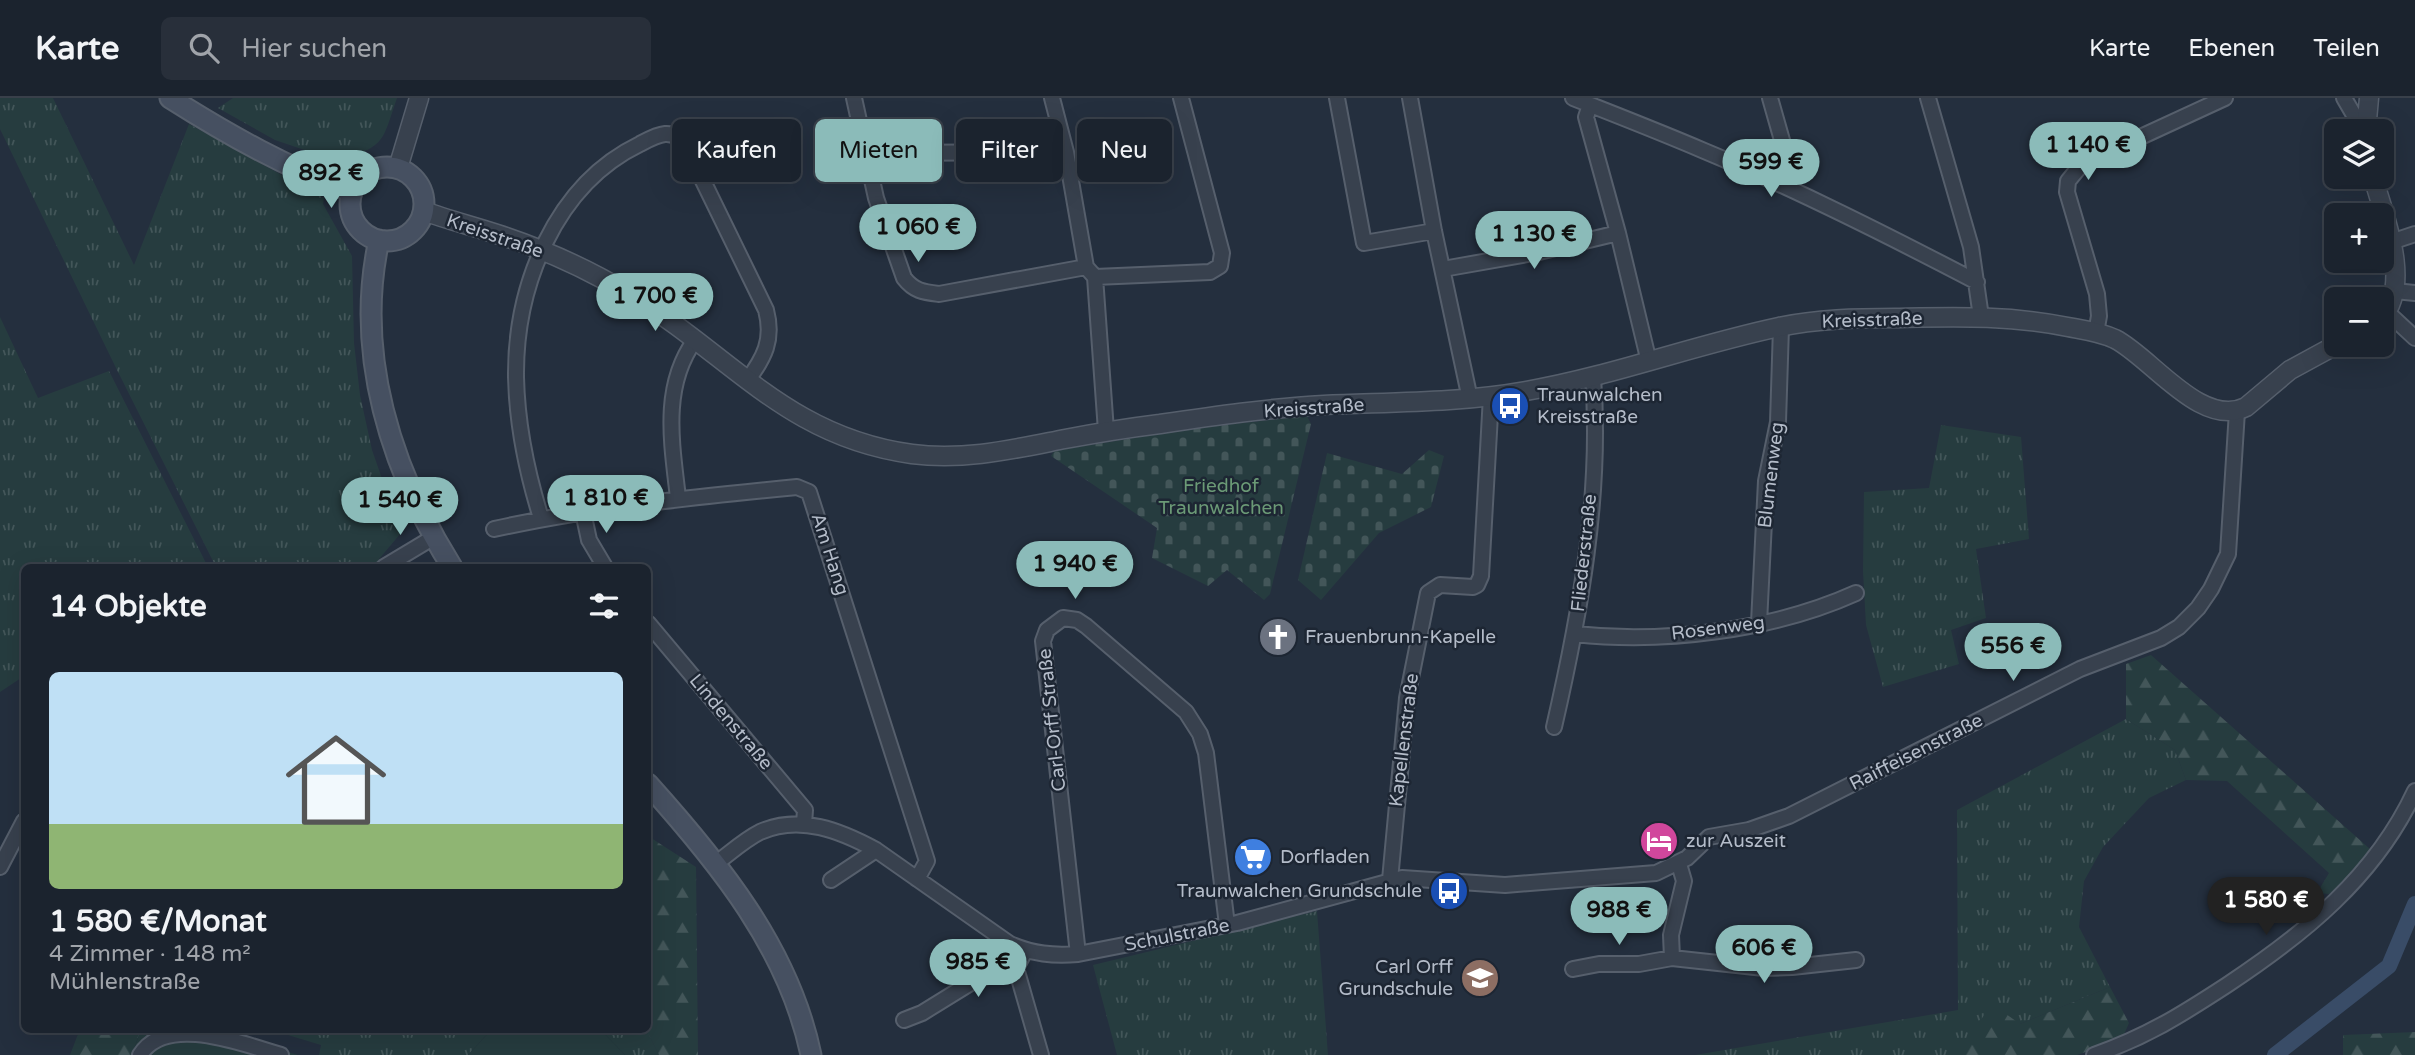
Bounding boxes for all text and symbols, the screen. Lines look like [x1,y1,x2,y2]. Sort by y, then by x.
search box [161,17,651,80]
text: Karte [35,29,119,68]
icon: search [185,29,223,67]
text: Hier suchen [241,33,387,64]
text: Karte [2089,34,2150,63]
text: Ebenen [2188,34,2275,63]
text: Teilen [2313,34,2380,63]
chip: Kaufen [672,119,801,182]
chip: Mieten [815,119,942,182]
chip: Filter [956,119,1063,182]
chip: Neu [1077,119,1172,182]
map controls [2324,119,2394,357]
button: layers [2324,119,2394,189]
pin: 1 140 € [2023,122,2153,182]
text: 1 140 € [2045,131,2131,159]
pin: 599 € [1722,140,1820,199]
text: 599 € [1739,148,1804,176]
pin: 892 € [282,150,380,210]
text: 892 € [299,159,364,187]
button: + [2324,203,2394,273]
pin: 1 060 € [853,204,983,264]
street label: Kreisstraße [444,209,546,263]
pin: 1 130 € [1469,212,1599,271]
text: 1 060 € [875,213,961,241]
text: 1 130 € [1491,220,1577,248]
pin: 1 700 € [590,274,720,333]
text: 1 700 € [612,282,698,310]
button: − [2324,287,2394,357]
street label: Kreisstraße [1821,307,1923,333]
place label: Traunwalchen Kreisstraße [1537,384,1663,428]
bus stop icon: Traunwalchen Kreisstraße [1489,385,1531,427]
street label: Kreisstraße [1263,394,1365,422]
street label: Blumenweg [1754,421,1788,529]
park label: Friedhof Traunwalchen [1158,475,1284,519]
pin: 1 810 € [541,476,671,535]
pin: 1 540 € [335,478,465,537]
text: 1 810 € [563,484,649,512]
text: 1 540 € [357,486,443,514]
street label: Fliederstraße [1567,493,1601,613]
street label: Am Hang [806,510,854,598]
pin: 1 940 € [1010,542,1140,601]
text: 1 940 € [1032,550,1118,578]
icon: filters [585,587,623,625]
text: 14 Objekte [49,588,207,625]
street label: Rosenweg [1670,611,1766,645]
church icon: Frauenbrunn-Kapelle [1257,616,1299,658]
pin: 556 € [1964,624,2062,683]
place label: Frauenbrunn-Kapelle [1305,626,1496,648]
text: 556 € [1981,632,2046,660]
street label: Carl-Orff Straße [1034,647,1070,793]
street label: Lindenstraße [685,670,777,774]
street label: Kapellenstraße [1385,672,1423,808]
street label: Raiffeisenstraße [1846,709,1986,795]
icon: home [273,717,399,843]
hotel icon: zur Auszeit [1638,820,1680,862]
place label: zur Auszeit [1686,830,1786,852]
supermarket icon: Dorfladen [1232,836,1274,878]
place label: Dorfladen [1280,846,1370,868]
bus stop icon: Traunwalchen Grundschule [1428,870,1470,912]
pin: 1 580 € [2201,878,2331,937]
place label: Traunwalchen Grundschule [1177,880,1422,902]
text: 1 580 € [2223,886,2309,914]
pin: 988 € [1570,888,1668,947]
text: 988 € [1587,896,1652,924]
text: 1 580 €/Monat [49,903,267,940]
street label: Schulstraße [1123,914,1231,956]
pin: 606 € [1715,926,1813,985]
text: 606 € [1732,934,1797,962]
text: 4 Zimmer · 148 m² [49,940,251,968]
pin: 985 € [929,940,1027,999]
text: 985 € [946,948,1011,976]
place label: Carl Orff Grundschule [1338,956,1453,1000]
school or university icon: Carl Orff Grundschule [1459,957,1501,999]
text: Mühlenstraße [49,968,200,996]

